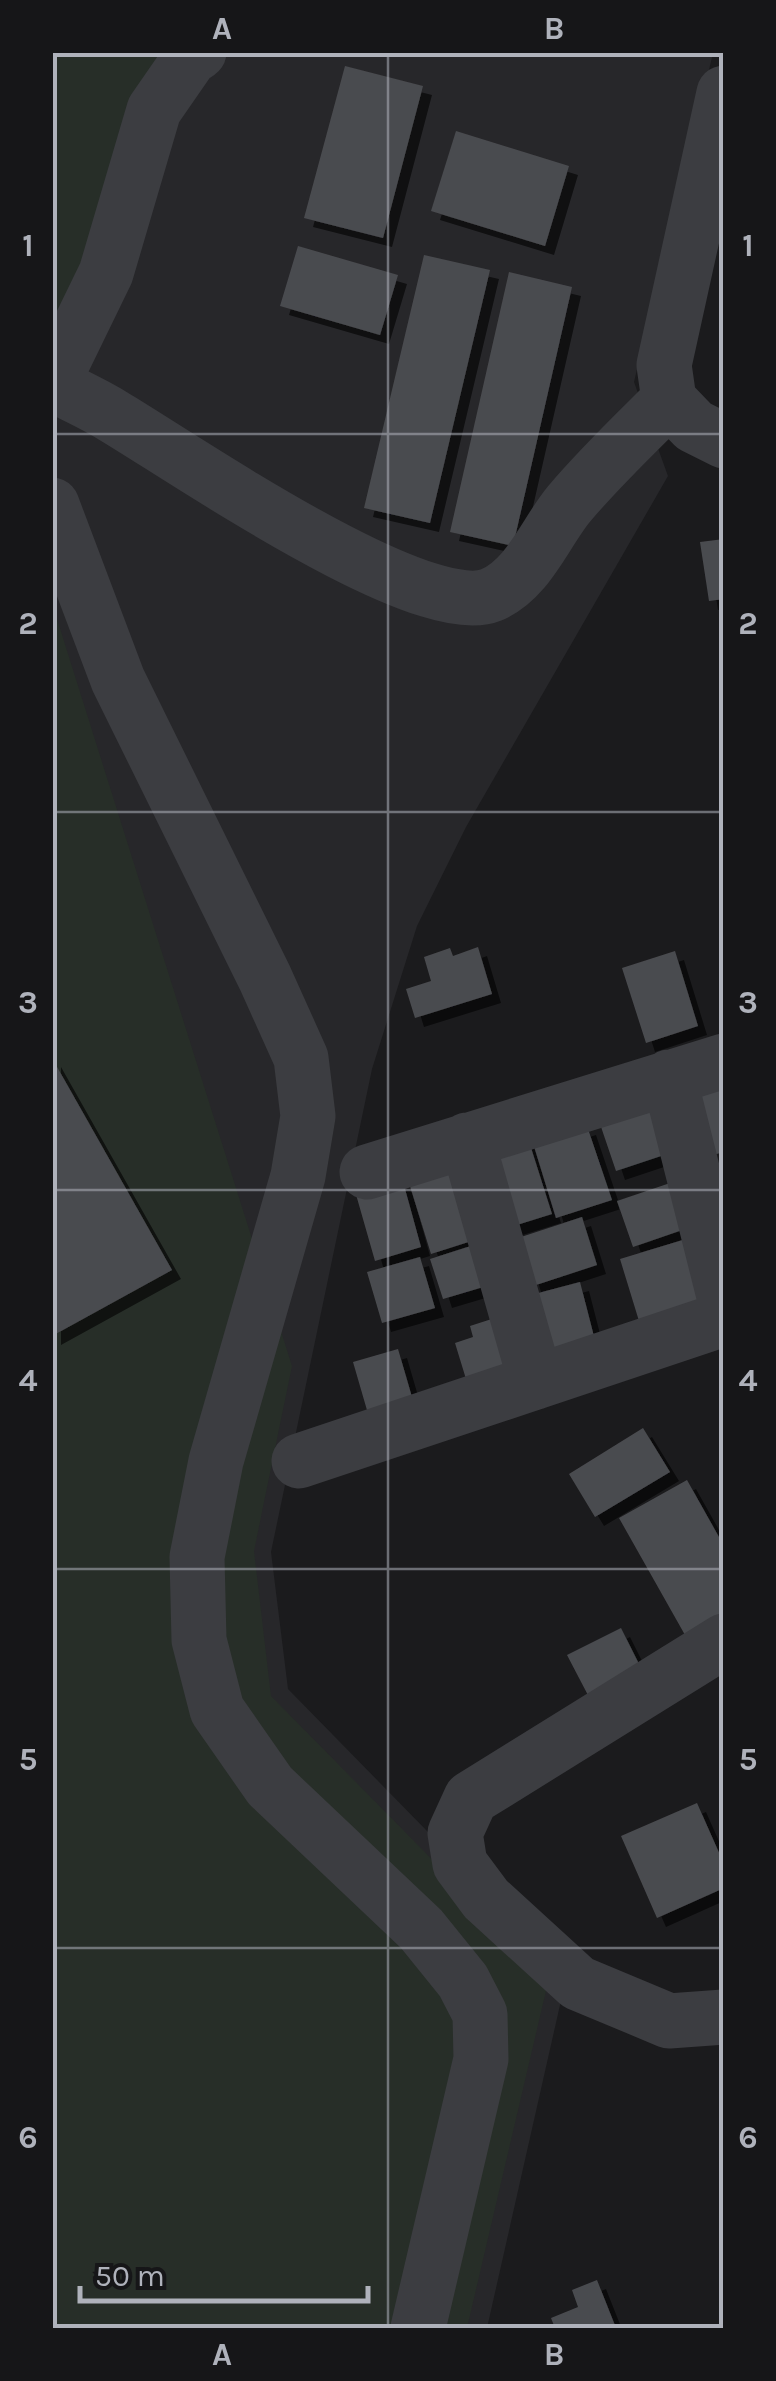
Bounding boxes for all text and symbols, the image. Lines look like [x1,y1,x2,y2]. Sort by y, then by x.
text: A [212,10,232,47]
text: B [544,10,564,47]
text: 1 [22,227,34,264]
text: 1 [742,227,754,264]
text: 2 [18,605,38,642]
text: 2 [738,605,758,642]
text: 3 [18,984,38,1021]
text: 3 [738,984,758,1021]
text: 4 [18,1362,38,1399]
text: 4 [738,1362,758,1399]
text: 5 [19,1741,37,1778]
text: 5 [739,1741,757,1778]
text: 6 [18,2119,38,2156]
text: 6 [738,2119,758,2156]
scale bar [80,2241,368,2303]
text: 50 m [95,2258,165,2294]
text: A [212,2336,232,2373]
text: B [544,2336,564,2373]

